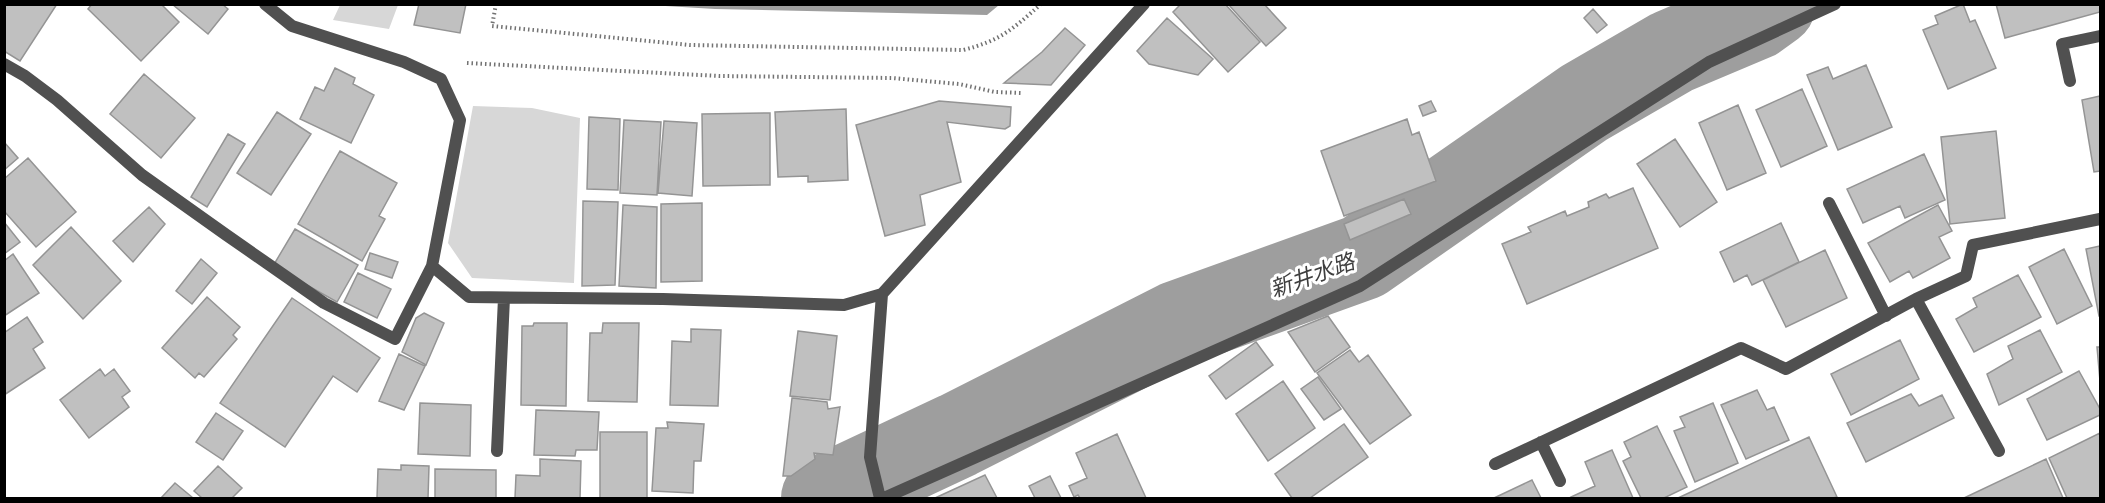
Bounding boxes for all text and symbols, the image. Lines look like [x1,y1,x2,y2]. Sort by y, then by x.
water label: 新井水路 [1267,248,1360,302]

